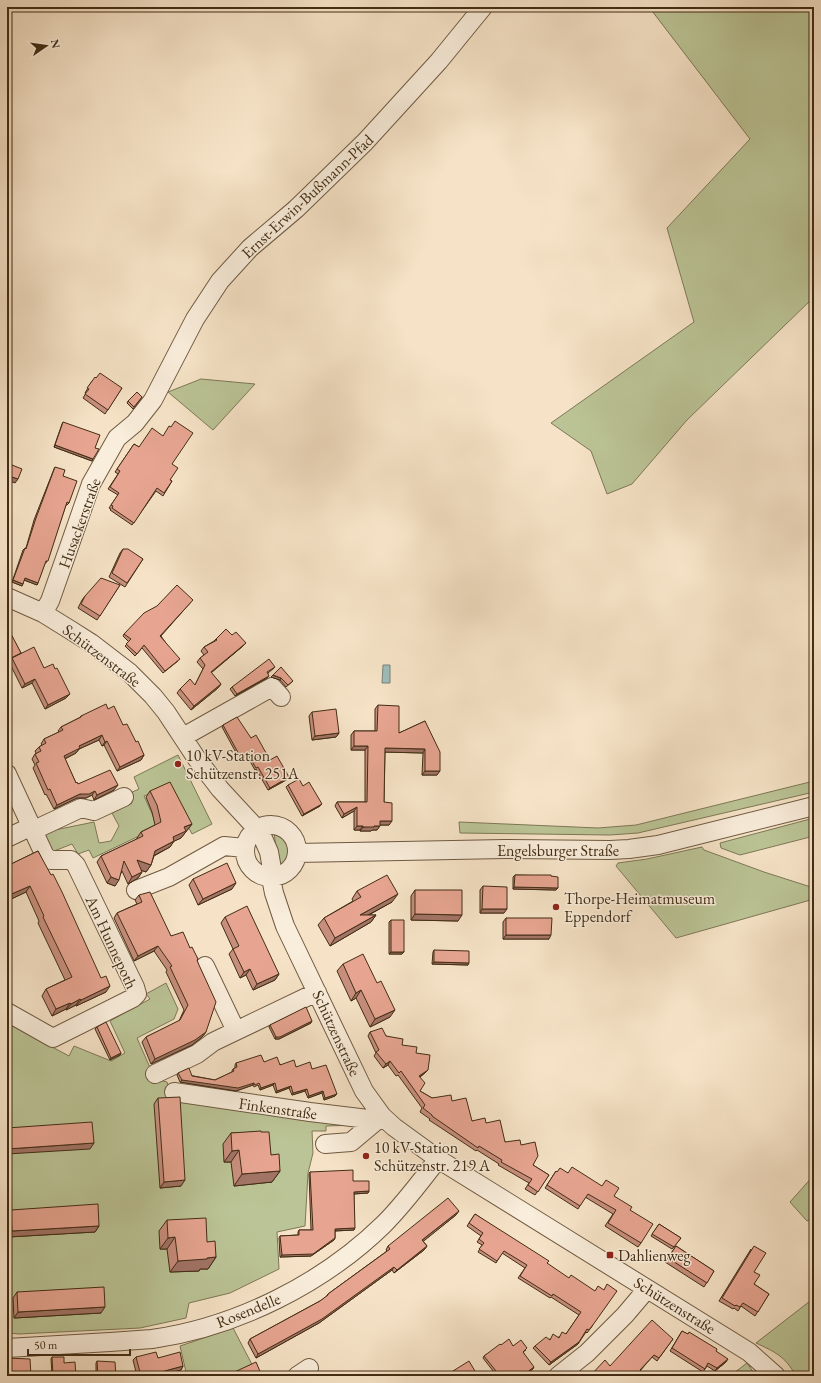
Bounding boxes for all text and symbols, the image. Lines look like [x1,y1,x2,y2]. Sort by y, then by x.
north arrow [26,26,66,66]
text: N [48,38,64,50]
street label: Ernst-Erwin-Bußmann-Pfad [237,129,379,263]
street label: Husackerstraße [53,475,106,571]
street label: Schützenstraße [58,619,145,692]
place label: 10 kV-Station Schützenstr. 251A [186,745,300,784]
marker: 10 kV-Station Schützenstr. 251A [173,759,183,769]
street label: Engelsburger Straße [497,840,619,861]
place label: Thorpe-Heimatmuseum Eppendorf [564,888,716,927]
street label: Am Hunnepoth [80,891,142,992]
marker: Thorpe-Heimatmuseum Eppendorf [551,902,561,912]
street label: Schützenstraße [307,987,366,1080]
street label: Finkenstraße [237,1093,318,1124]
place label: 10 kV-Station Schützenstr. 219 A [374,1137,491,1176]
marker: 10 kV-Station Schützenstr. 219 A [361,1151,371,1161]
place label: Dahlienweg [618,1245,692,1266]
marker: Dahlienweg [605,1250,615,1260]
street label: Schützenstraße [630,1272,720,1339]
street label: Rosendelle [213,1288,283,1333]
scale bar [28,1331,130,1357]
text: 50 m [34,1337,58,1353]

